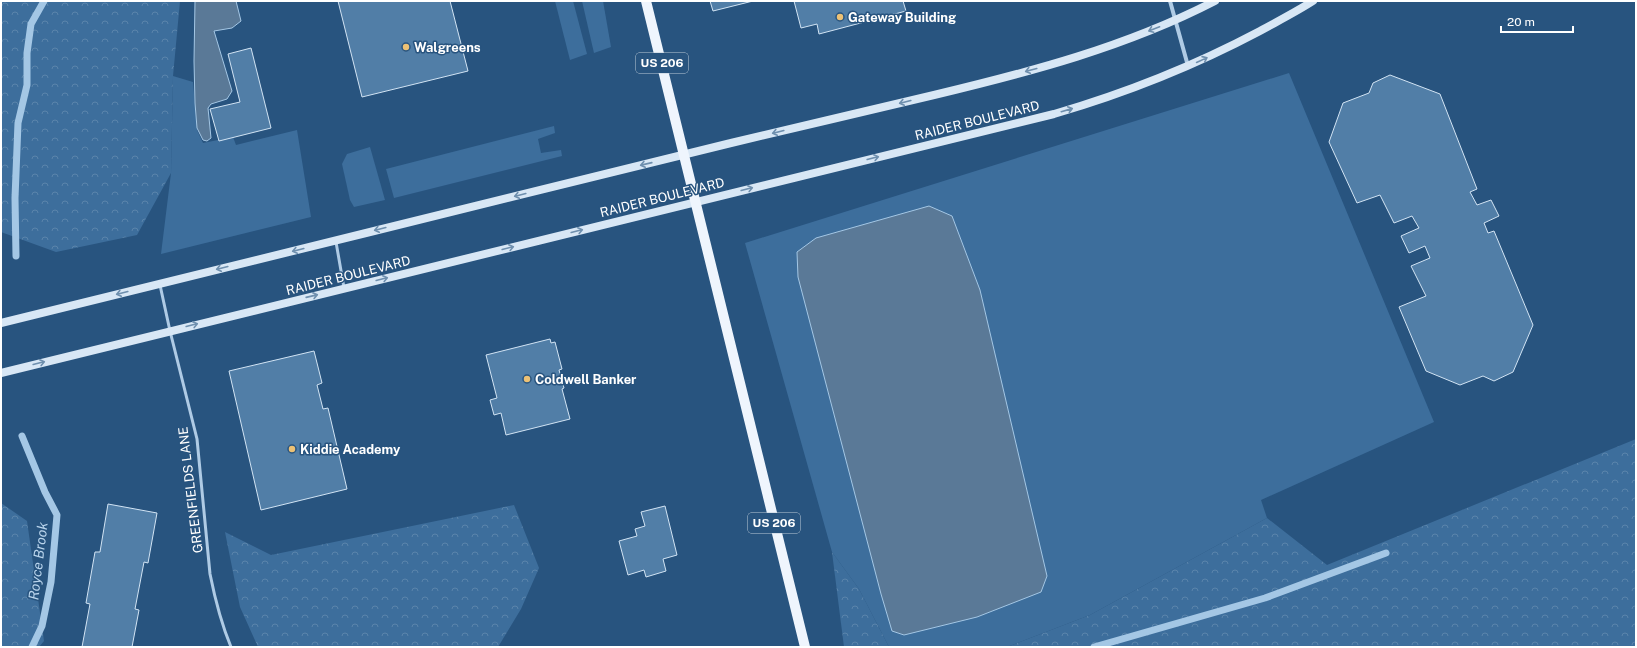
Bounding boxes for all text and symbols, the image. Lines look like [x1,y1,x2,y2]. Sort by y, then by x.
scale bar [1501,8,1573,34]
place label: Gateway Building [848,10,956,25]
marker: Gateway Building [835,12,845,22]
text: 20 m [1507,15,1535,29]
one-way arrow [1148,25,1160,33]
place label: Walgreens [414,40,481,55]
marker: Walgreens [401,42,411,52]
road number: US 206 [636,53,688,73]
one-way arrow [1196,56,1208,63]
one-way arrow [1024,67,1037,74]
one-way arrow [898,98,911,106]
street label: RAIDER BOULEVARD [913,98,1041,143]
one-way arrow [1061,106,1074,113]
one-way arrow [772,129,785,137]
one-way arrow [866,154,879,161]
one-way arrow [640,160,653,168]
street label: RAIDER BOULEVARD [598,175,726,220]
one-way arrow [740,185,753,192]
one-way arrow [514,191,527,199]
one-way arrow [374,226,387,234]
one-way arrow [570,226,583,234]
one-way arrow [501,243,514,251]
one-way arrow [292,246,305,254]
street label: RAIDER BOULEVARD [284,253,412,298]
one-way arrow [216,265,229,272]
one-way arrow [375,275,388,283]
one-way arrow [115,290,128,298]
one-way arrow [305,292,318,300]
one-way arrow [185,321,198,329]
one-way arrow [32,359,45,367]
place label: Coldwell Banker [535,372,637,387]
marker: Coldwell Banker [522,374,532,384]
street label: GREENFIELDS LANE [175,426,206,554]
place label: Kiddie Academy [300,442,401,457]
marker: Kiddie Academy [287,444,297,454]
road number: US 206 [748,513,800,533]
water label: Royce Brook [25,521,51,601]

